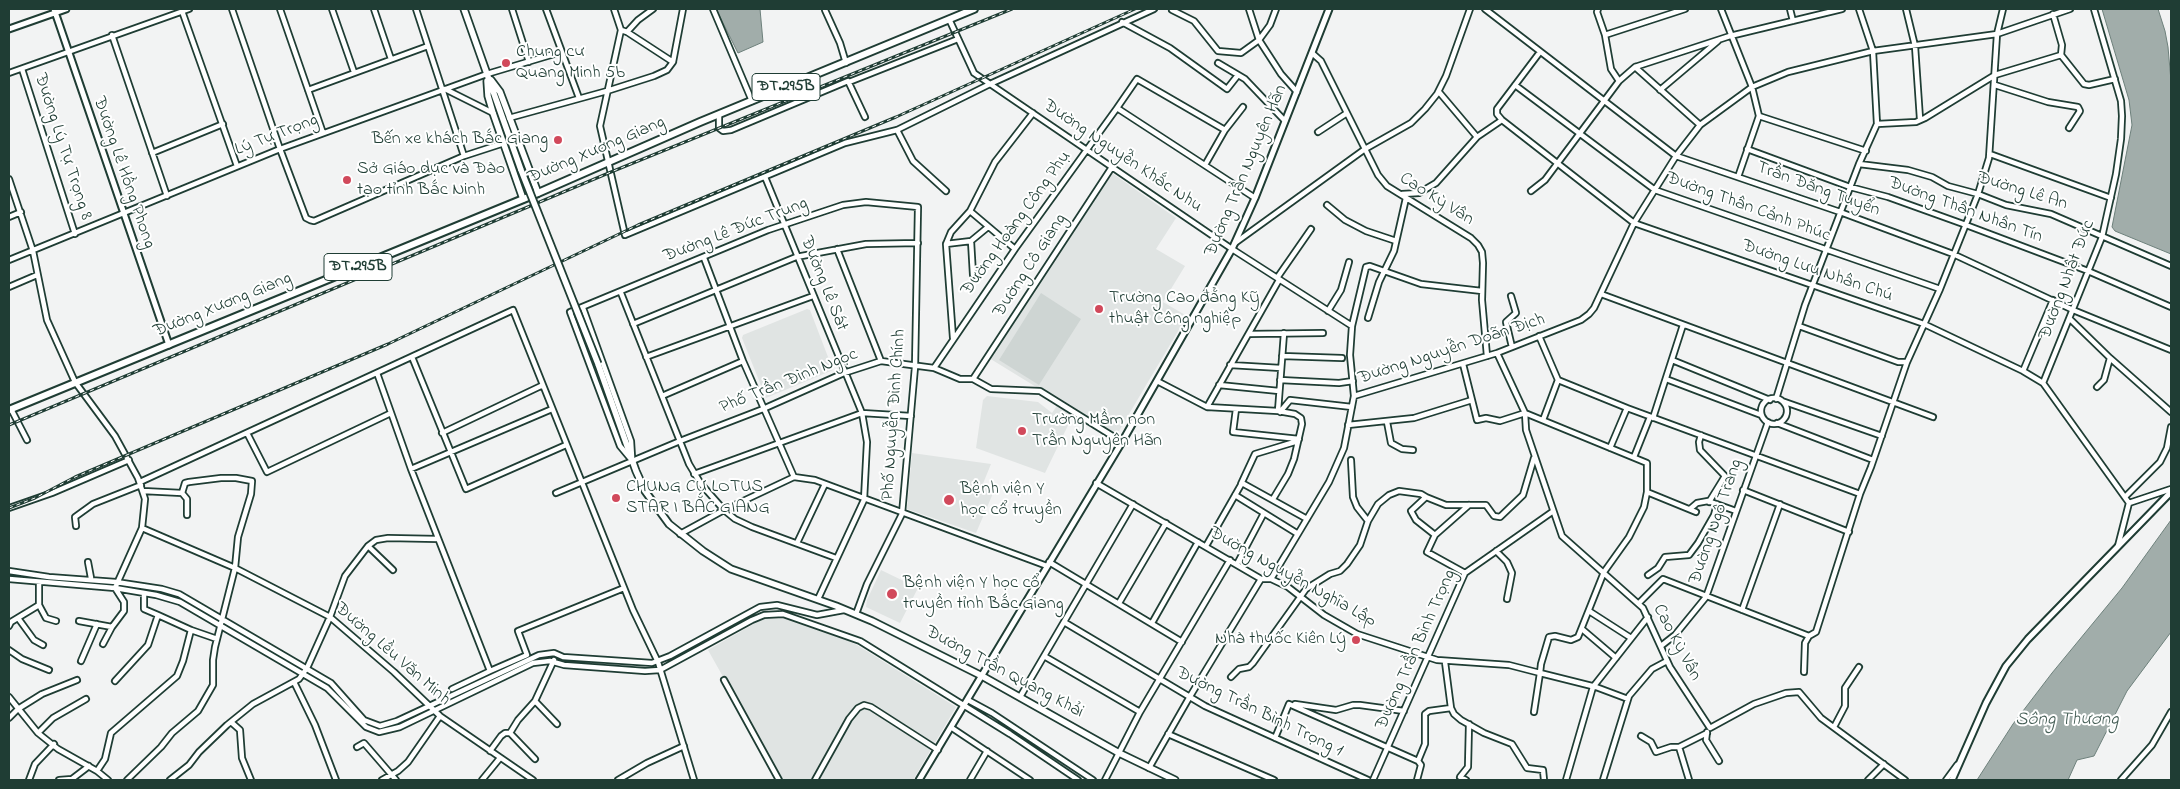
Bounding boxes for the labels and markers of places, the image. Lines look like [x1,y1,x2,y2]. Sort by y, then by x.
place label: Chung cư Quang Minh 5b [516,42,625,84]
marker: Chung cư Quang Minh 5b [500,57,512,69]
place label: Bến xe khách Bắc Giang [372,129,548,151]
marker: Bến xe khách Bắc Giang [552,134,564,146]
place label: Sở Giáo dục và Đào tạo tỉnh Bắc Ninh [357,159,505,202]
marker: Sở Giáo dục và Đào tạo tỉnh Bắc Ninh [341,174,353,186]
place label: Trường Cao đẳng Kỹ thuật Công nghiệp [1109,288,1259,330]
marker: Trường Cao đẳng Kỹ thuật Công nghiệp [1093,303,1105,315]
place label: Trường Mầm non Trần Nguyên Hãn [1032,410,1162,452]
marker: Trường Mầm non Trần Nguyên Hãn [1016,425,1028,437]
place label: CHUNG CƯ LOTUS STAR I BẮC GIANG [626,477,770,520]
place label: Bệnh viện Y học cổ truyền [960,479,1062,522]
marker: CHUNG CƯ LOTUS STAR I BẮC GIANG [610,492,622,504]
marker: Bệnh viện Y học cổ truyền [942,493,956,507]
place label: Bệnh viện Y học cổ truyền tỉnh Bắc Giang [903,573,1064,616]
marker: Bệnh viện Y học cổ truyền tỉnh Bắc Giang [885,587,899,601]
place label: Nhà thuốc Kiên Lý [1215,629,1346,651]
marker: Nhà thuốc Kiên Lý [1350,634,1362,646]

